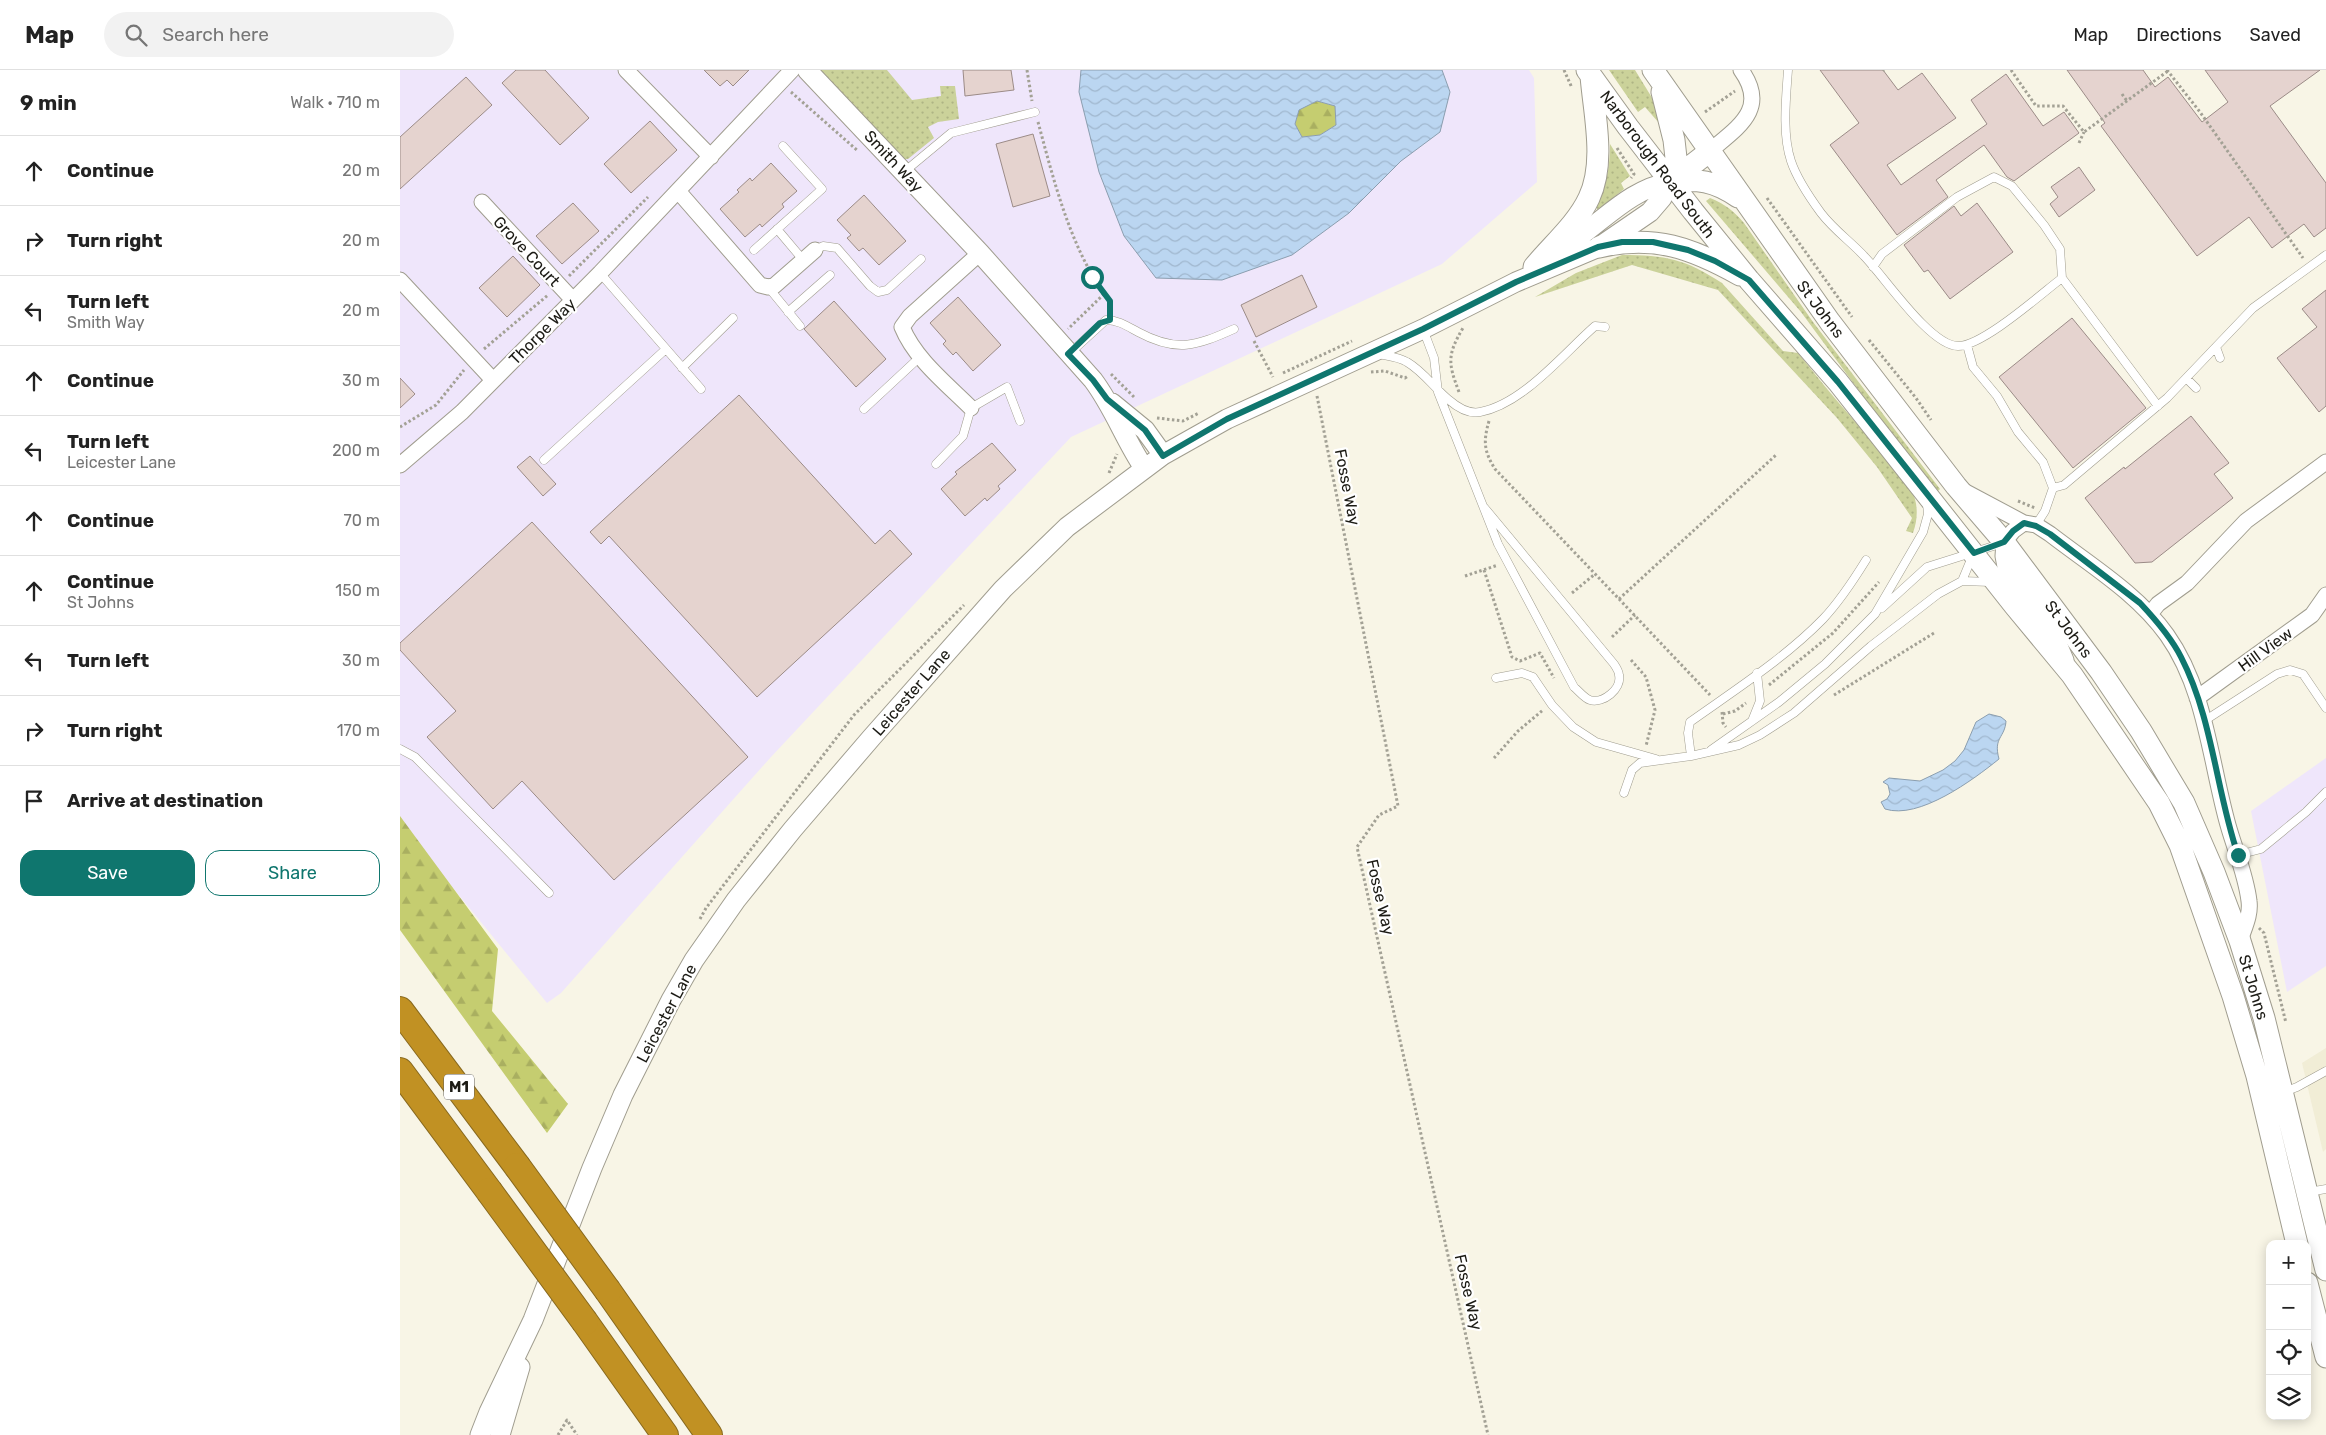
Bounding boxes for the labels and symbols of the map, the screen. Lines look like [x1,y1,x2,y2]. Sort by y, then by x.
street label: Narborough Road South [1596,87,1719,242]
street label: Smith Way [860,126,927,196]
street label: Grove Court [489,212,564,290]
route start [1081,266,1104,289]
street label: St Johns [1793,277,1848,342]
street label: Thorpe Way [505,294,580,368]
street label: Fosse Way [1331,447,1364,527]
street label: St Johns [2041,597,2096,662]
street label: Hill View [2234,623,2296,675]
street label: Leicester Lane [868,645,954,740]
route end [2227,844,2250,867]
street label: Fosse Way [1363,857,1398,937]
street label: St Johns [2235,952,2272,1022]
street label: Leicester Lane [632,961,700,1066]
road number: M1 [444,1074,474,1100]
street label: Fosse Way [1451,1252,1486,1332]

